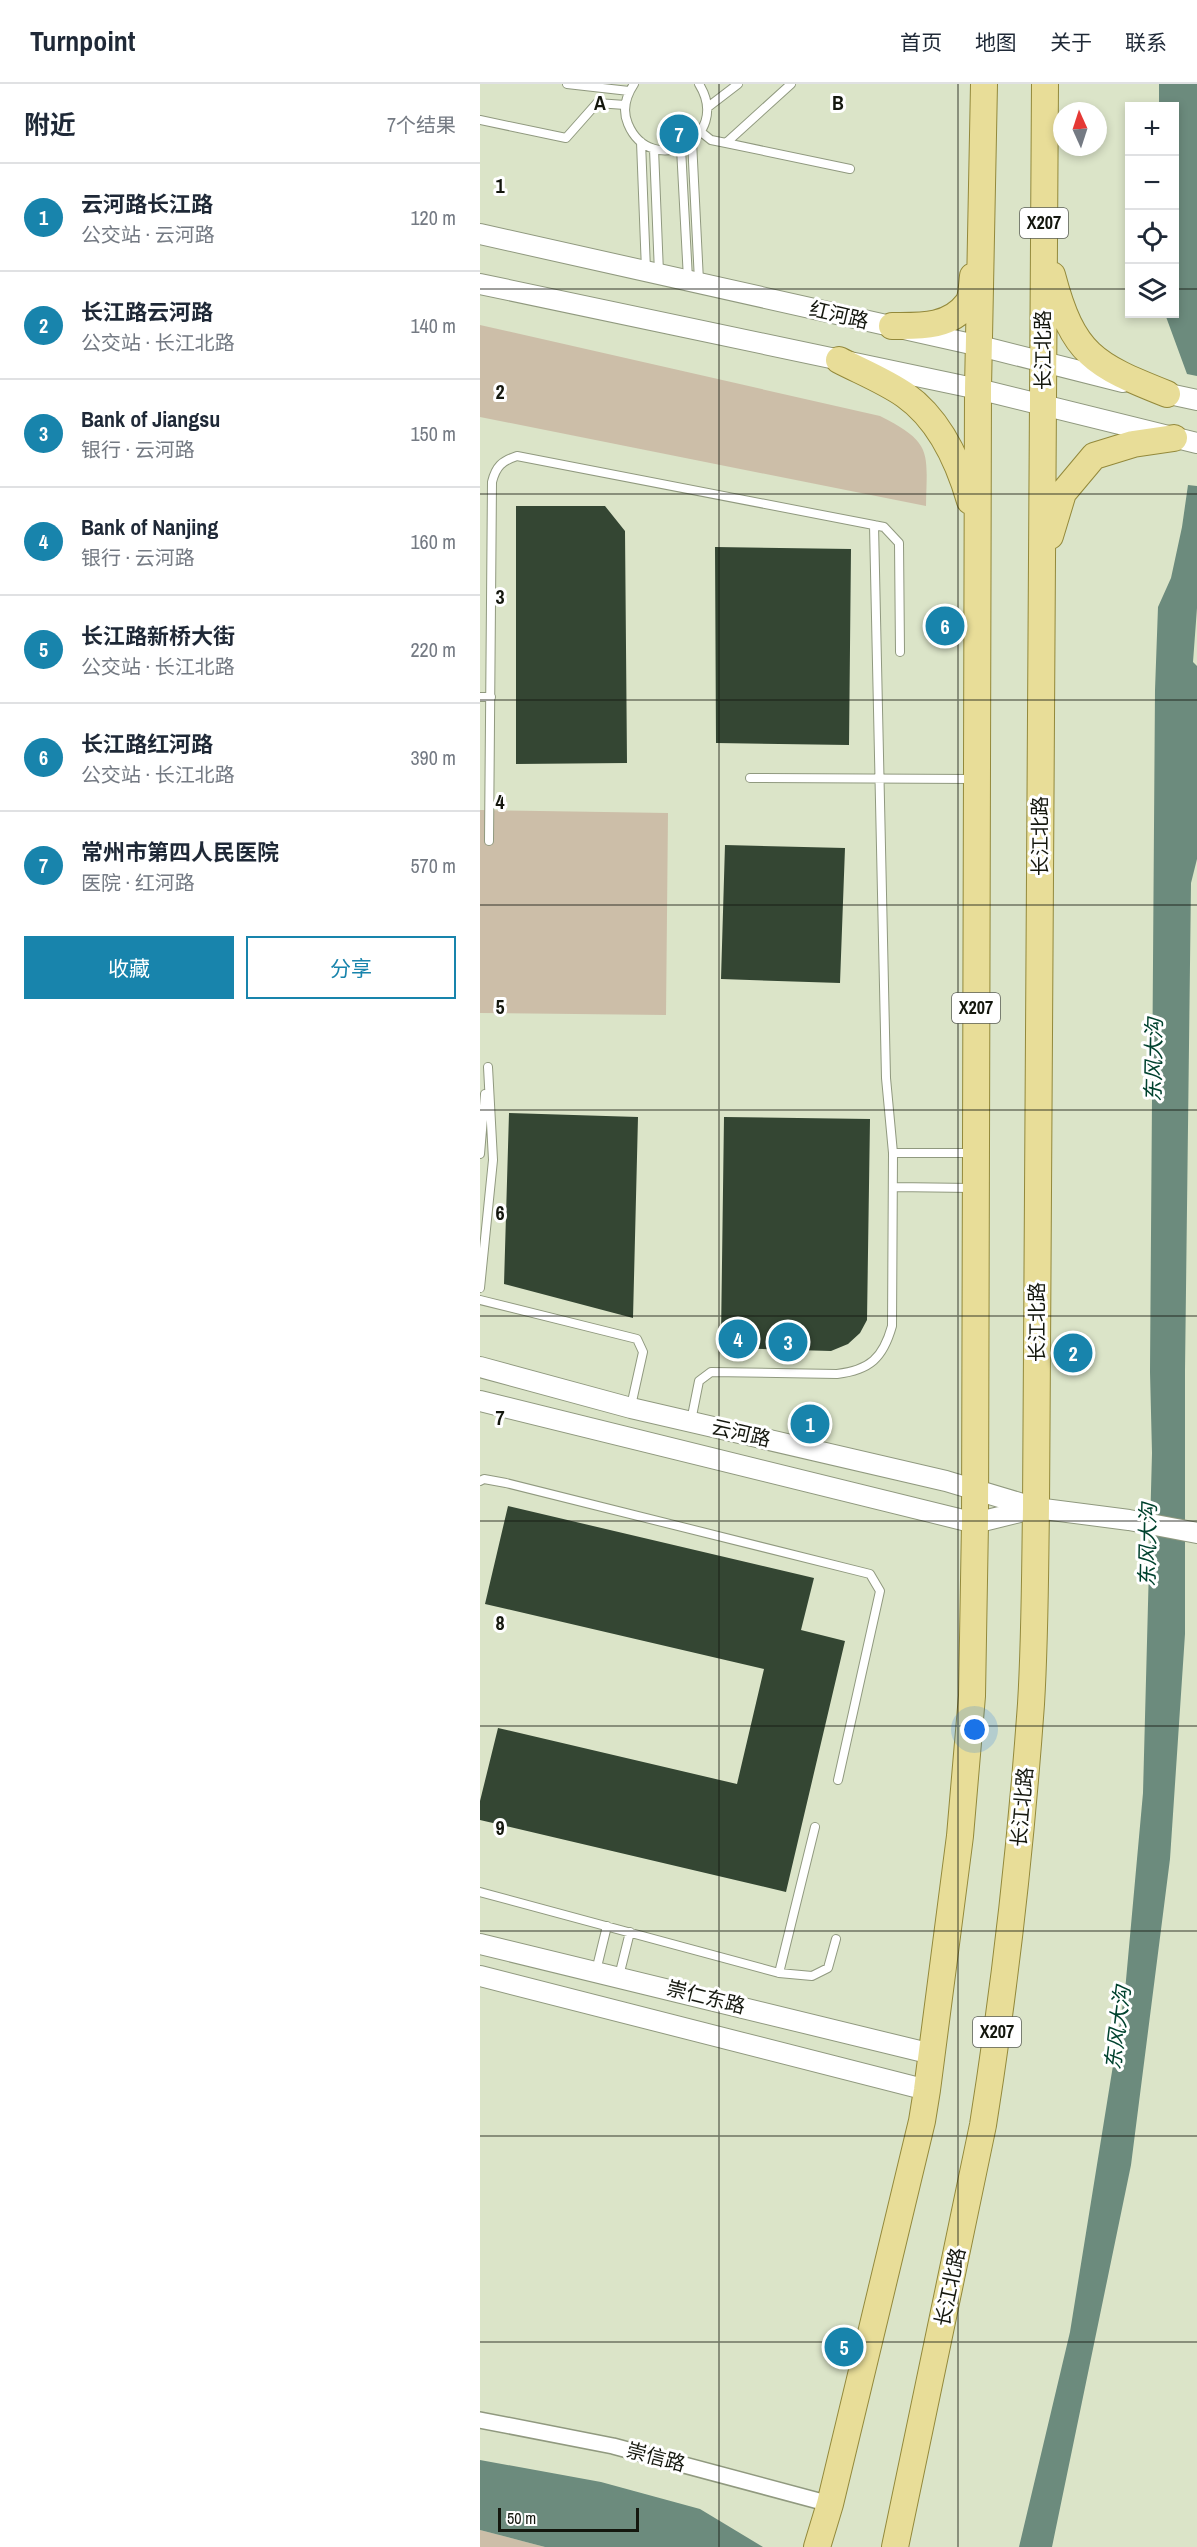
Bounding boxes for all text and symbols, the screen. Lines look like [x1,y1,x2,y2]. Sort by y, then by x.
text: Turnpoint [30,22,135,60]
text: 首页 [900,28,942,57]
text: 地图 [975,28,1017,57]
text: 关于 [1050,28,1092,57]
text: 联系 [1125,28,1167,57]
text: A [594,89,606,116]
text: B [832,89,844,116]
north arrow [1053,102,1107,156]
map controls [1125,102,1179,318]
button: + [1125,102,1179,156]
text: 附近 [24,107,76,142]
text: 7个结果 [387,111,456,138]
pin: 7 [660,112,698,156]
button: − [1125,156,1179,210]
text: 1 [495,172,505,199]
text: 云河路长江路 [81,189,213,219]
text: 1 [39,204,48,231]
text: 120 m [410,204,456,231]
road number: X207 [1020,208,1068,238]
button: locate [1125,210,1179,264]
text: 公交站 · 云河路 [81,221,215,248]
button: layers [1125,264,1179,318]
street label: 红河路 [807,295,871,334]
text: 长江路云河路 [81,297,213,327]
street label: 长江北路 [1029,310,1056,390]
text: 2 [39,312,48,339]
text: 140 m [410,312,456,339]
text: 公交站 · 长江北路 [81,329,235,356]
text: 2 [495,378,505,405]
text: Bank of Jiangsu [81,404,220,434]
text: 3 [39,420,48,447]
text: 150 m [410,420,456,447]
text: 银行 · 云河路 [81,436,195,463]
text: Bank of Nanjing [81,512,218,542]
text: 4 [39,528,48,555]
text: 160 m [410,528,456,555]
text: 银行 · 云河路 [81,544,195,571]
text: 3 [495,583,505,610]
pin: 6 [926,604,964,648]
text: 长江路新桥大街 [81,621,235,651]
text: 5 [39,636,48,663]
text: 220 m [410,636,456,663]
text: 公交站 · 长江北路 [81,653,235,680]
text: 长江路红河路 [81,729,213,759]
text: 6 [39,744,48,771]
text: 390 m [410,744,456,771]
text: 公交站 · 长江北路 [81,761,235,788]
text: 4 [495,788,505,815]
street label: 长江北路 [1026,796,1053,876]
text: 常州市第四人民医院 [81,837,279,867]
text: 7 [39,852,48,879]
text: 570 m [410,852,456,879]
text: 医院 · 红河路 [81,869,195,896]
button: 收藏 [24,936,234,999]
button: 分享 [246,936,456,999]
text: 5 [495,993,505,1020]
road number: X207 [952,993,1000,1023]
water label: 东风大沟 [1138,1016,1169,1102]
text: 6 [495,1199,505,1226]
street label: 长江北路 [1023,1282,1050,1362]
pin: 4 [718,1316,758,1362]
pin: 3 [768,1320,808,1364]
pin: 2 [1054,1330,1092,1376]
pin: 1 [790,1402,830,1446]
text: 7 [495,1404,505,1431]
street label: 云河路 [709,1413,773,1452]
water label: 东风大沟 [1132,1501,1163,1587]
text: 8 [495,1609,505,1636]
your location [960,1715,989,1744]
street label: 长江北路 [1005,1766,1038,1848]
text: 9 [495,1814,505,1841]
street label: 崇仁东路 [664,1974,748,2019]
water label: 东风大沟 [1098,1983,1137,2071]
road number: X207 [973,2017,1021,2047]
street label: 长江北路 [928,2245,971,2329]
pin: 5 [824,2324,864,2370]
street label: 崇信路 [624,2436,689,2477]
scale bar [498,2505,639,2532]
text: 50 m [507,2507,536,2529]

